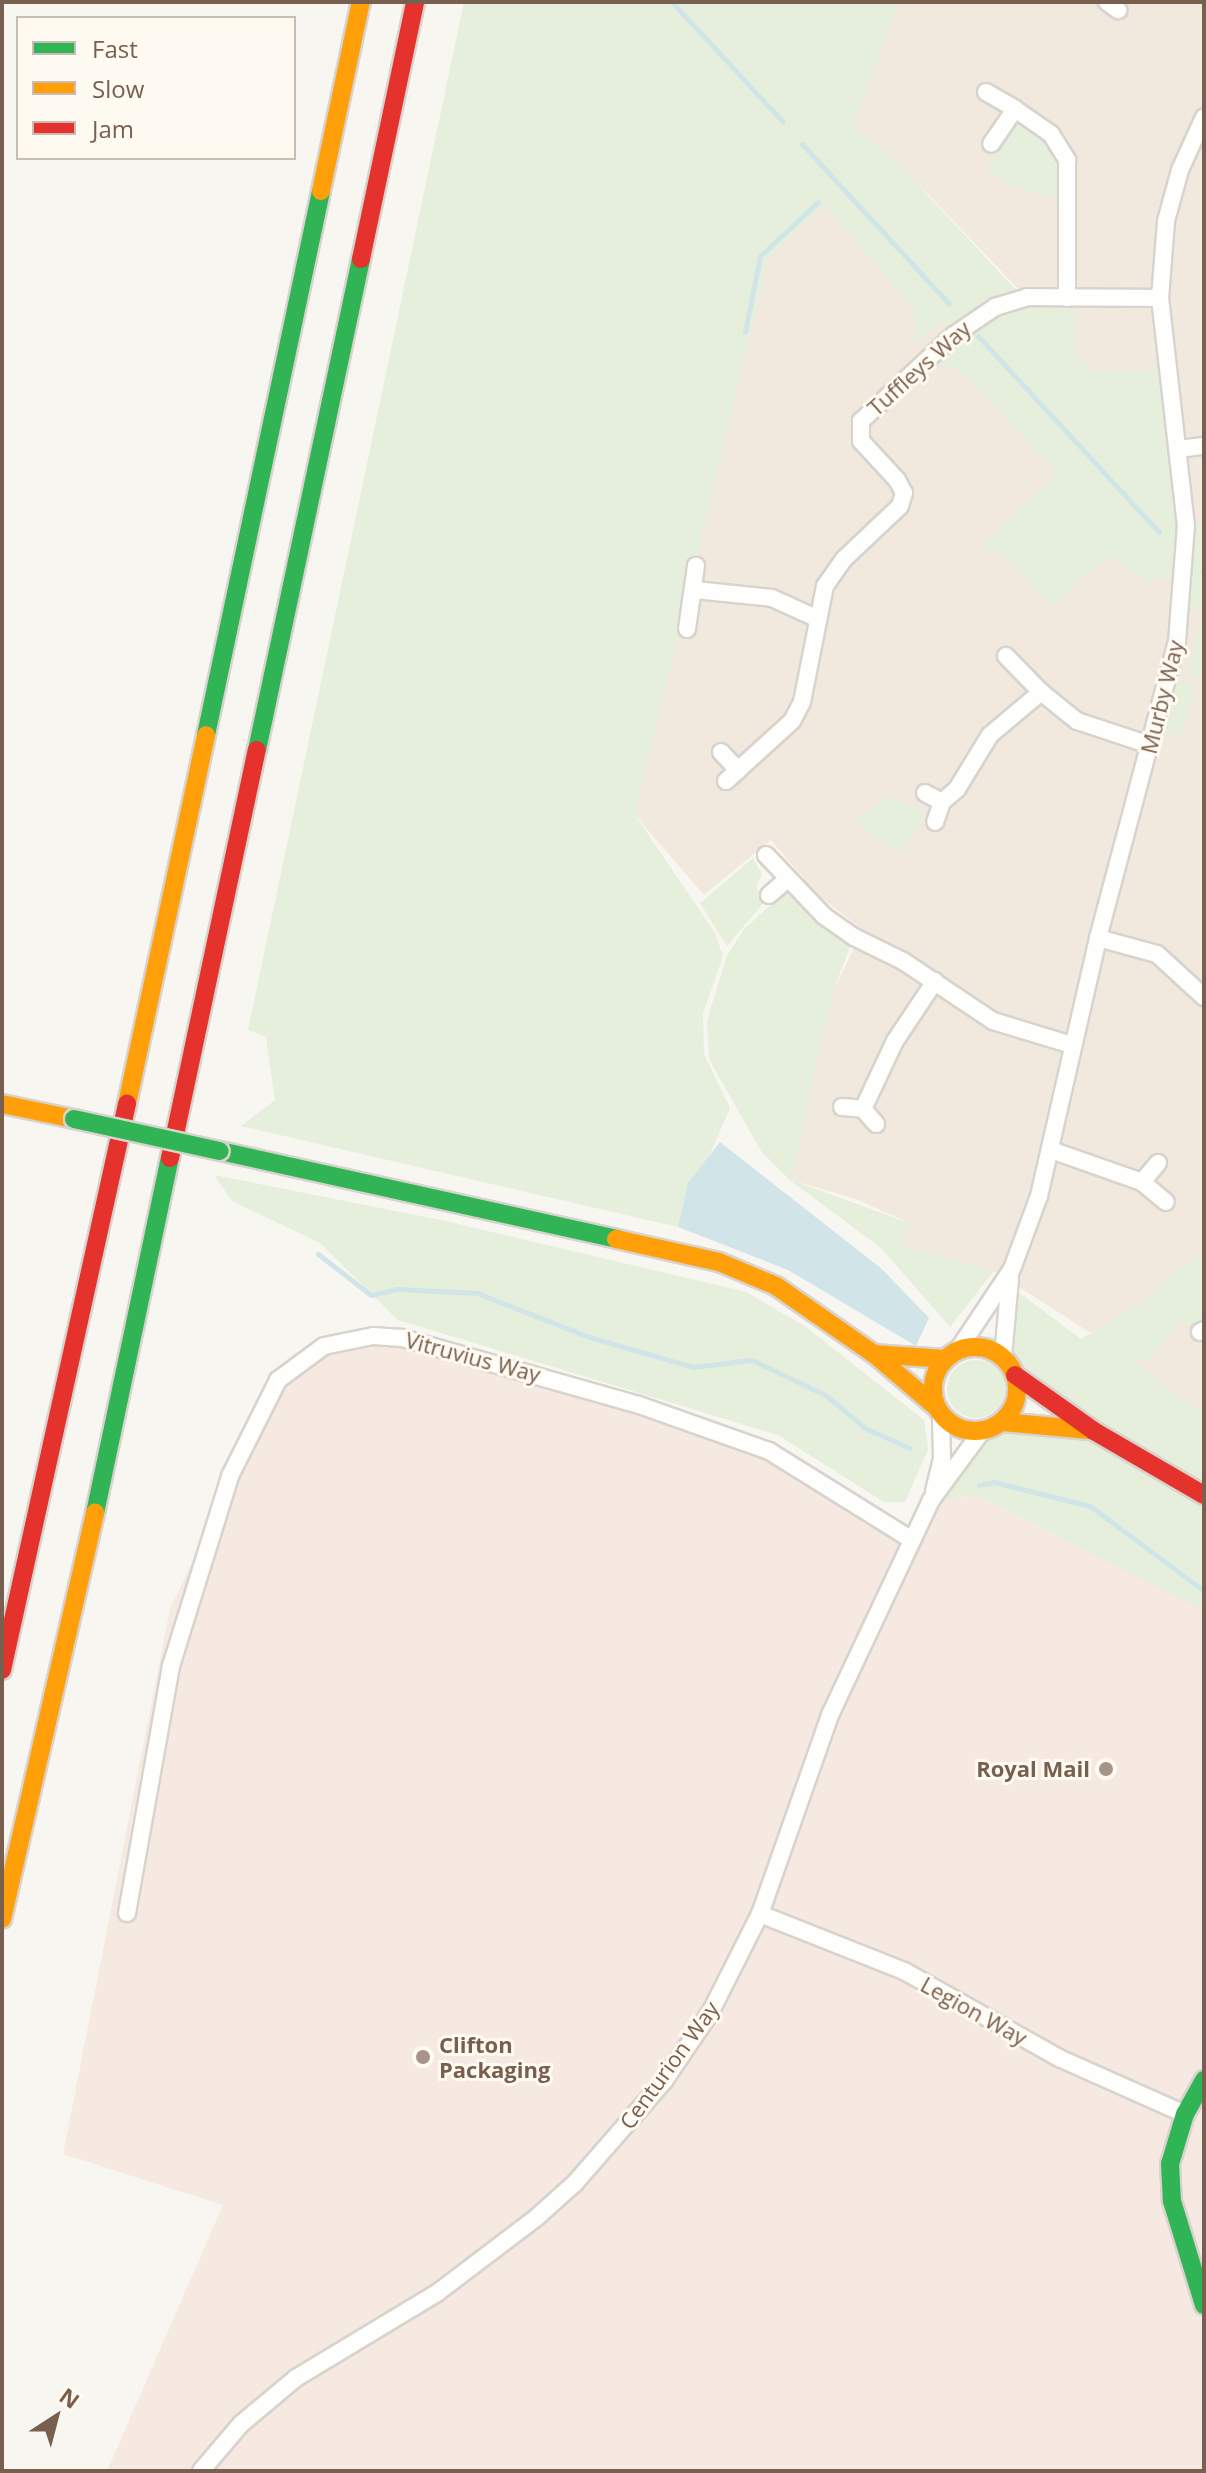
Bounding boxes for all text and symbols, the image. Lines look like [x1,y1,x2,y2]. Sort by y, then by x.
legend [16,16,296,160]
text: Fast [92,32,138,65]
text: Slow [92,72,144,105]
text: Jam [92,112,134,145]
street label: Tuffleys Way [862,315,976,421]
street label: Murby Way [1135,638,1189,756]
street label: Vitruvius Way [403,1326,543,1388]
place label: Royal Mail [976,1756,1090,1782]
marker: Royal Mail [1097,1760,1115,1778]
street label: Legion Way [916,1971,1032,2051]
street label: Centurion Way [614,1996,724,2134]
place label: Clifton Packaging [439,2031,550,2082]
marker: Clifton Packaging [414,2048,432,2066]
north arrow [16,2377,96,2457]
text: N [54,2380,86,2415]

